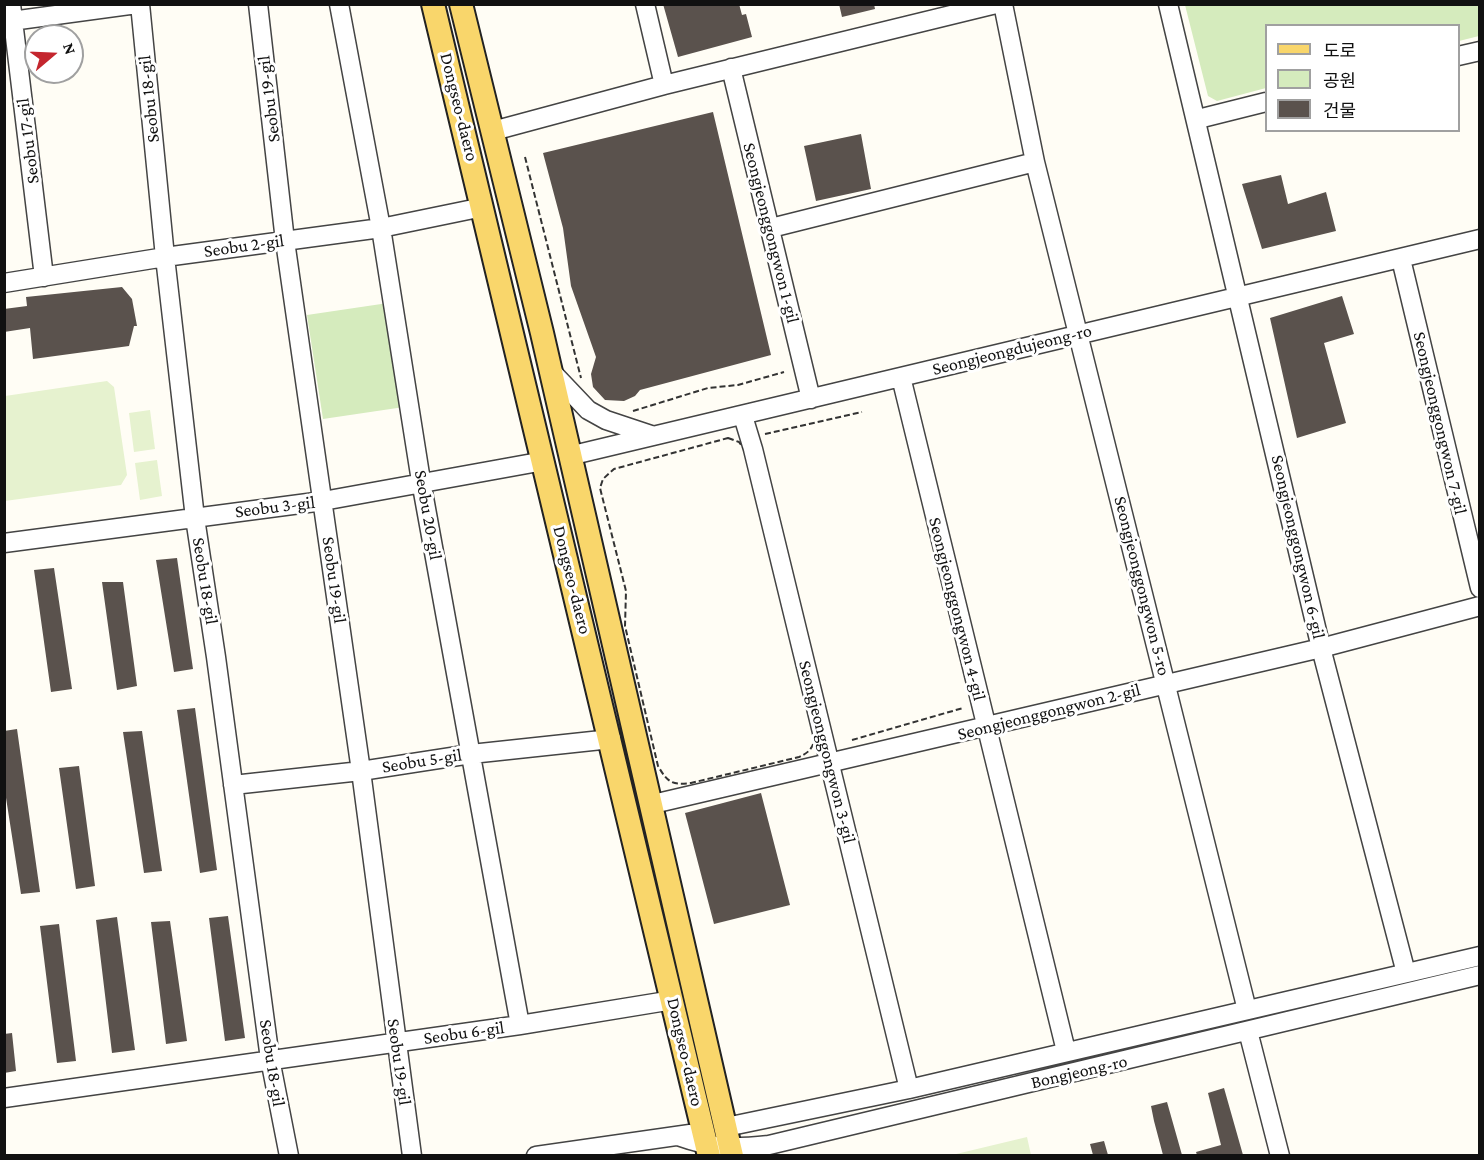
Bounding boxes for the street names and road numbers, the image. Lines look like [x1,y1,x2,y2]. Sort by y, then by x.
street label: Dongseo-daero [435,51,483,163]
street label: Seobu 18-gil [134,54,164,144]
street label: Seobu 19-gil [253,54,285,144]
street label: Seobu 17-gil [12,97,44,185]
street label: Seongjeonggongwon 1-gil [738,141,804,325]
street label: Seobu 2-gil [203,230,285,262]
street label: Seongjeongdujeong-ro [930,320,1094,380]
street label: Seongjeonggongwon 7-gil [1408,330,1472,516]
street label: Seongjeonggongwon 6-gil [1266,453,1330,641]
street label: Seobu 20-gil [409,468,447,562]
street label: Seobu 3-gil [234,491,316,523]
street label: Seongjeonggongwon 5-ro [1109,494,1175,678]
street label: Seongjeonggongwon 4-gil [924,515,990,703]
street label: Dongseo-daero [548,524,596,636]
street label: Seobu 19-gil [317,535,351,625]
street label: Seobu 18-gil [187,536,223,626]
street label: Seongjeonggongwon 3-gil [794,658,860,846]
street label: Seongjeonggongwon 2-gil [955,679,1143,745]
street label: Seobu 5-gil [381,744,463,778]
street label: Dongseo-daero [662,996,708,1108]
street label: Seobu 19-gil [382,1017,416,1107]
street label: Seobu 6-gil [422,1017,506,1049]
street label: Seobu 18-gil [254,1018,290,1108]
street label: Bongjeong-ro [1029,1050,1129,1094]

